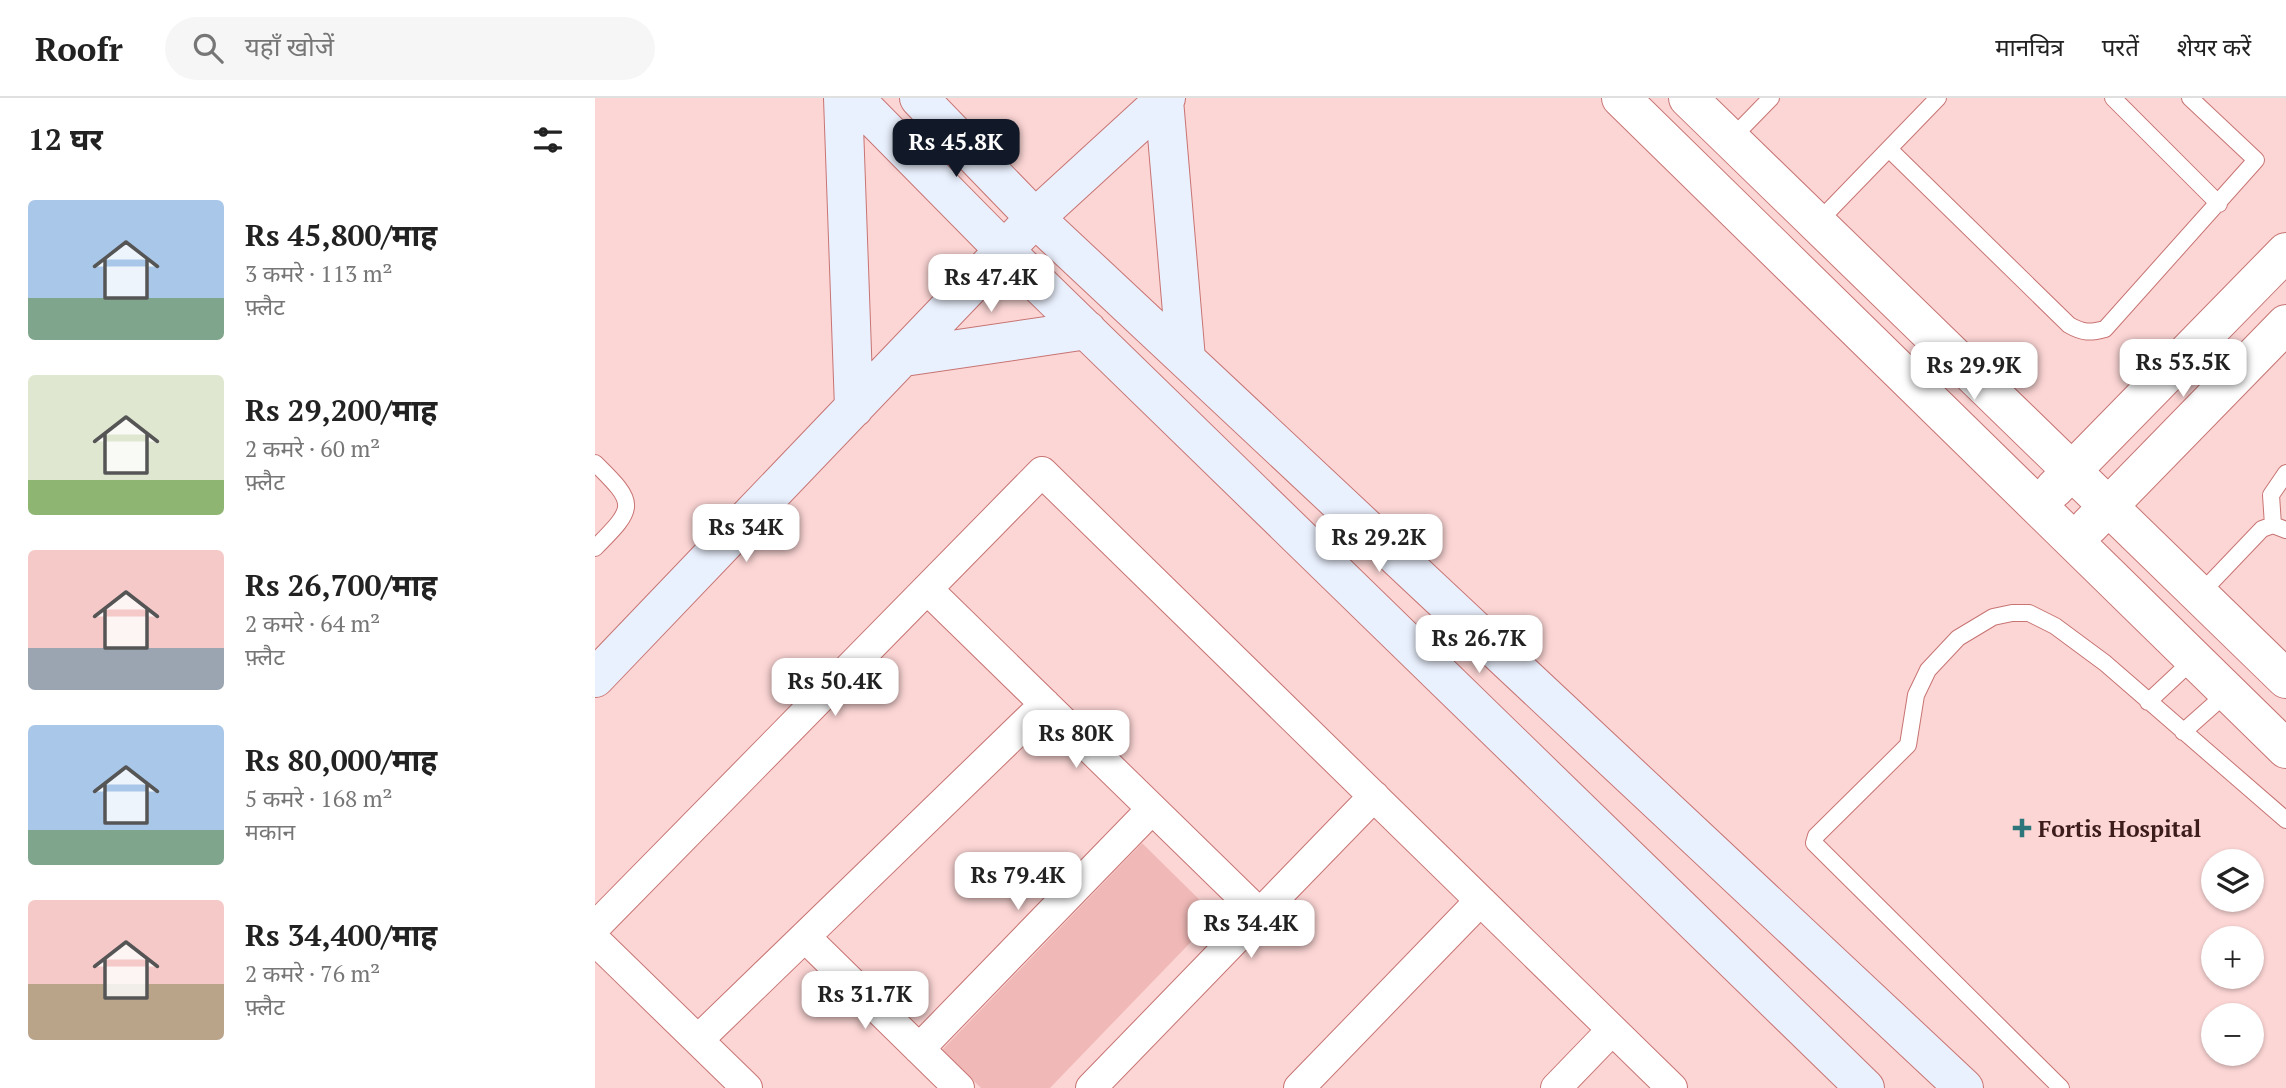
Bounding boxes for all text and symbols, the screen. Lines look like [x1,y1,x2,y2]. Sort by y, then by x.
search box [165,17,655,80]
text: Roofr [35,27,123,70]
icon: search [189,29,227,67]
text: यहाँ खोजें [245,29,334,63]
text: मानचित्र [1995,31,2064,63]
text: परतें [2102,31,2139,63]
text: शेयर करें [2177,31,2251,63]
text: 12 घर [28,119,103,159]
pin: Rs 45.8K [884,120,1028,179]
icon: filters [529,121,567,159]
text: Rs 45.8K [909,126,1003,157]
text: Rs 45,800/माह [245,215,437,255]
icon: home [84,228,168,312]
pin: Rs 47.4K [919,254,1063,314]
text: 3 कमरे · 113 m² [245,258,393,289]
text: Rs 47.4K [944,261,1038,292]
text: फ़्लैट [245,291,285,322]
pin: Rs 53.5K [2111,340,2255,399]
pin: Rs 29.9K [1902,342,2046,402]
text: Rs 53.5K [2136,346,2230,377]
text: Rs 29.9K [1927,349,2021,380]
text: Rs 29,200/माह [245,390,437,430]
icon: home [84,403,168,487]
text: 2 कमरे · 60 m² [245,433,380,464]
text: फ़्लैट [245,466,285,497]
pin: Rs 34K [689,504,803,564]
text: Rs 34K [709,511,783,542]
pin: Rs 29.2K [1307,514,1451,574]
text: Rs 29.2K [1332,521,1426,552]
text: Rs 26,700/माह [245,565,437,605]
icon: home [84,578,168,662]
text: 2 कमरे · 64 m² [245,608,380,639]
pin: Rs 26.7K [1407,616,1551,675]
text: Rs 26.7K [1432,622,1526,653]
text: फ़्लैट [245,641,285,672]
pin: Rs 50.4K [763,658,907,718]
text: Rs 50.4K [788,665,882,696]
pin: Rs 80K [1019,710,1133,770]
text: Rs 80K [1039,717,1113,748]
text: Rs 80,000/माह [245,740,437,780]
icon: home [84,753,168,837]
text: 5 कमरे · 168 m² [245,783,393,814]
place label: Fortis Hospital [2038,813,2202,844]
text: मकान [245,816,295,847]
marker: Fortis Hospital [2012,818,2032,838]
map controls [2201,849,2264,1066]
button: layers [2201,849,2264,912]
pin: Rs 79.4K [946,852,1090,912]
text: Rs 79.4K [971,859,1065,890]
pin: Rs 34.4K [1179,900,1323,960]
text: Rs 34.4K [1204,907,1298,938]
text: Rs 34,400/माह [245,915,437,955]
button: + [2201,926,2264,989]
icon: home [84,928,168,1012]
text: 2 कमरे · 76 m² [245,958,380,989]
pin: Rs 31.7K [793,972,937,1031]
text: Rs 31.7K [818,978,912,1009]
text: फ़्लैट [245,991,285,1022]
button: − [2201,1003,2264,1066]

